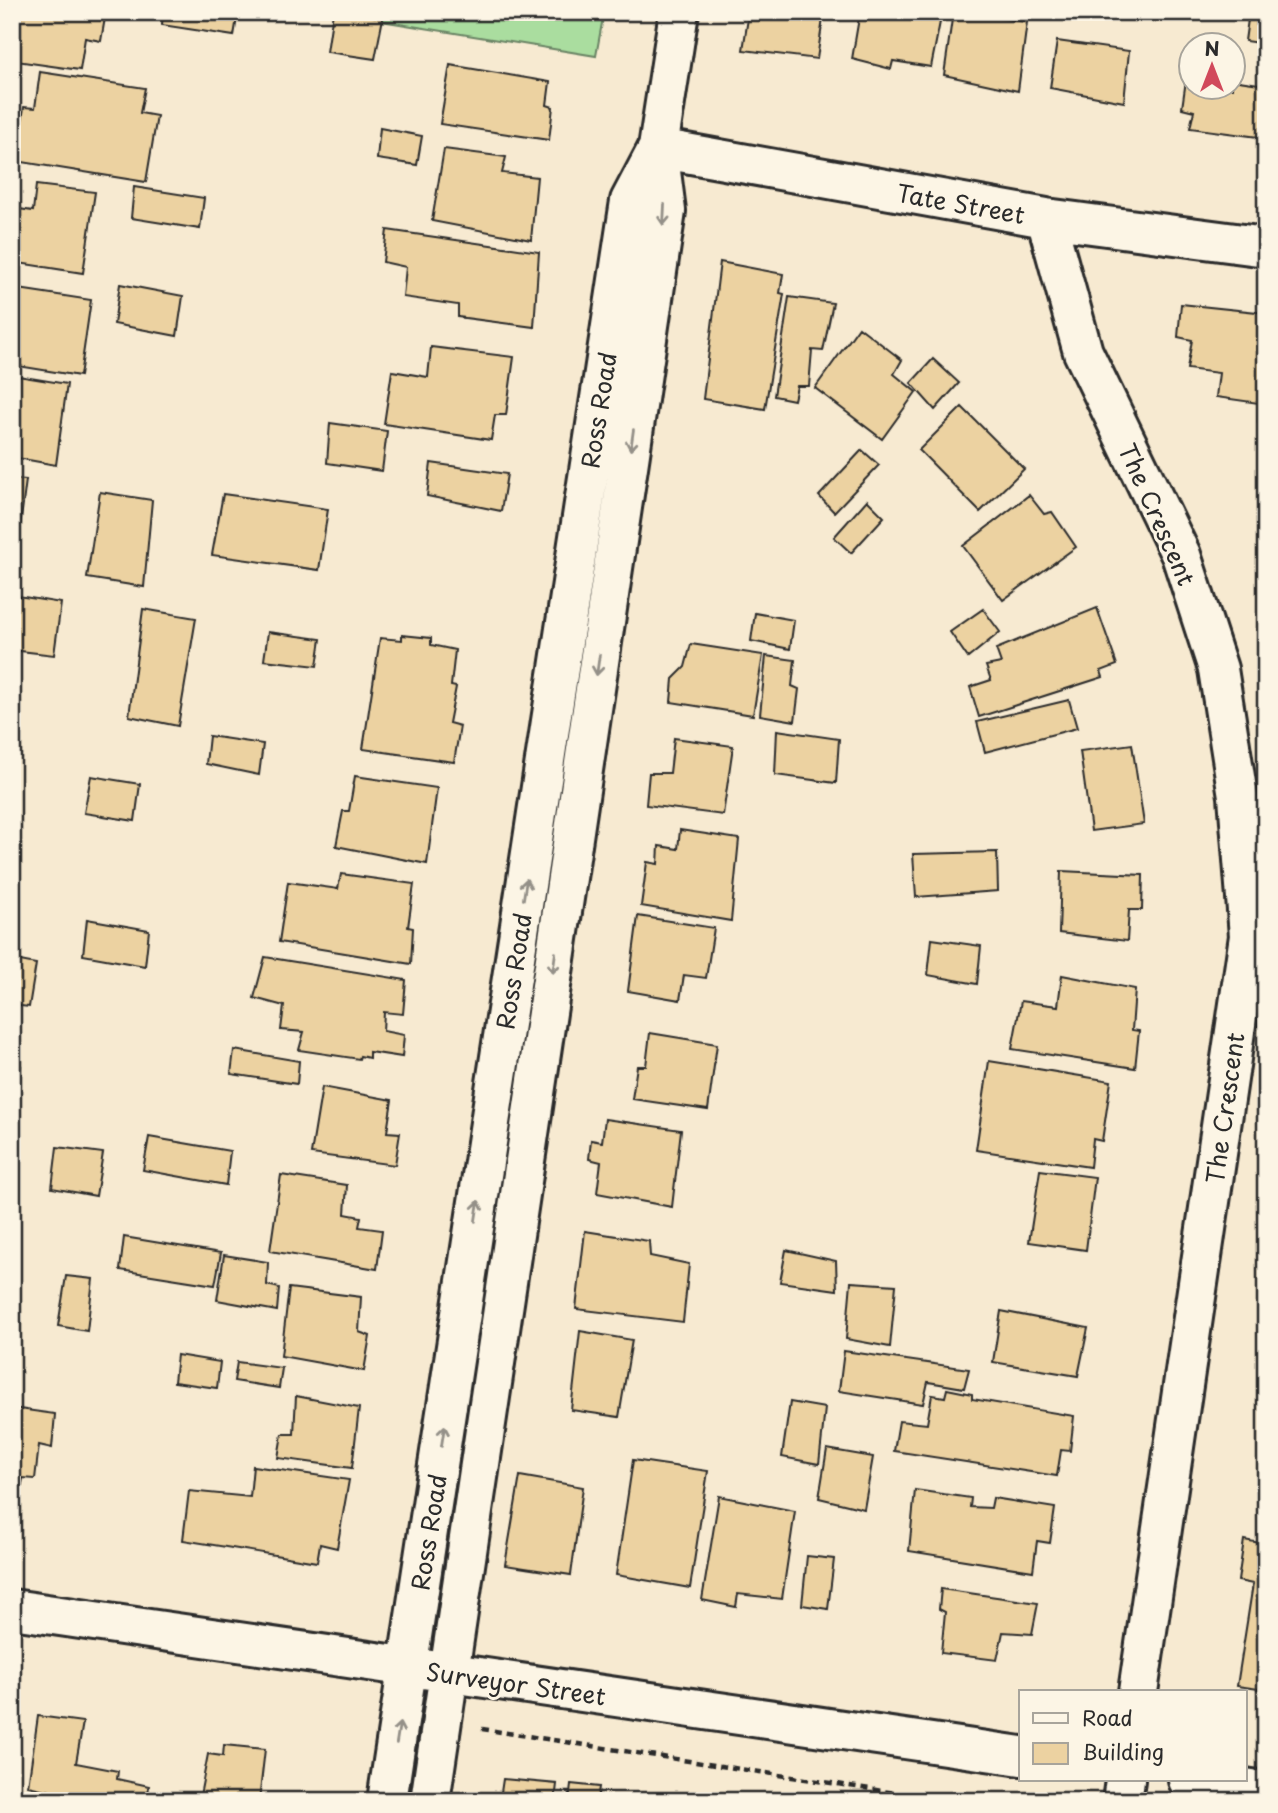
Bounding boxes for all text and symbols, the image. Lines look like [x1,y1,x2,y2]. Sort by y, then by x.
north arrow [1176,32,1246,102]
text: N [1204,34,1220,62]
street label: Tate Street [894,174,1028,232]
one-way arrow [657,203,670,226]
street label: Ross Road [571,349,625,471]
one-way arrow [625,428,638,451]
street label: The Crescent [1111,437,1206,591]
one-way arrow [591,654,604,676]
one-way arrow [519,878,532,901]
street label: Ross Road [486,910,540,1032]
one-way arrow [547,951,560,974]
street label: The Crescent [1196,1030,1252,1186]
one-way arrow [471,1200,484,1223]
one-way arrow [436,1425,449,1448]
street label: Ross Road [401,1471,455,1593]
street label: Surveyor Street [424,1653,608,1713]
legend [1019,1690,1246,1782]
text: Road [1082,1701,1133,1733]
one-way arrow [391,1722,404,1745]
text: Building [1082,1735,1164,1767]

